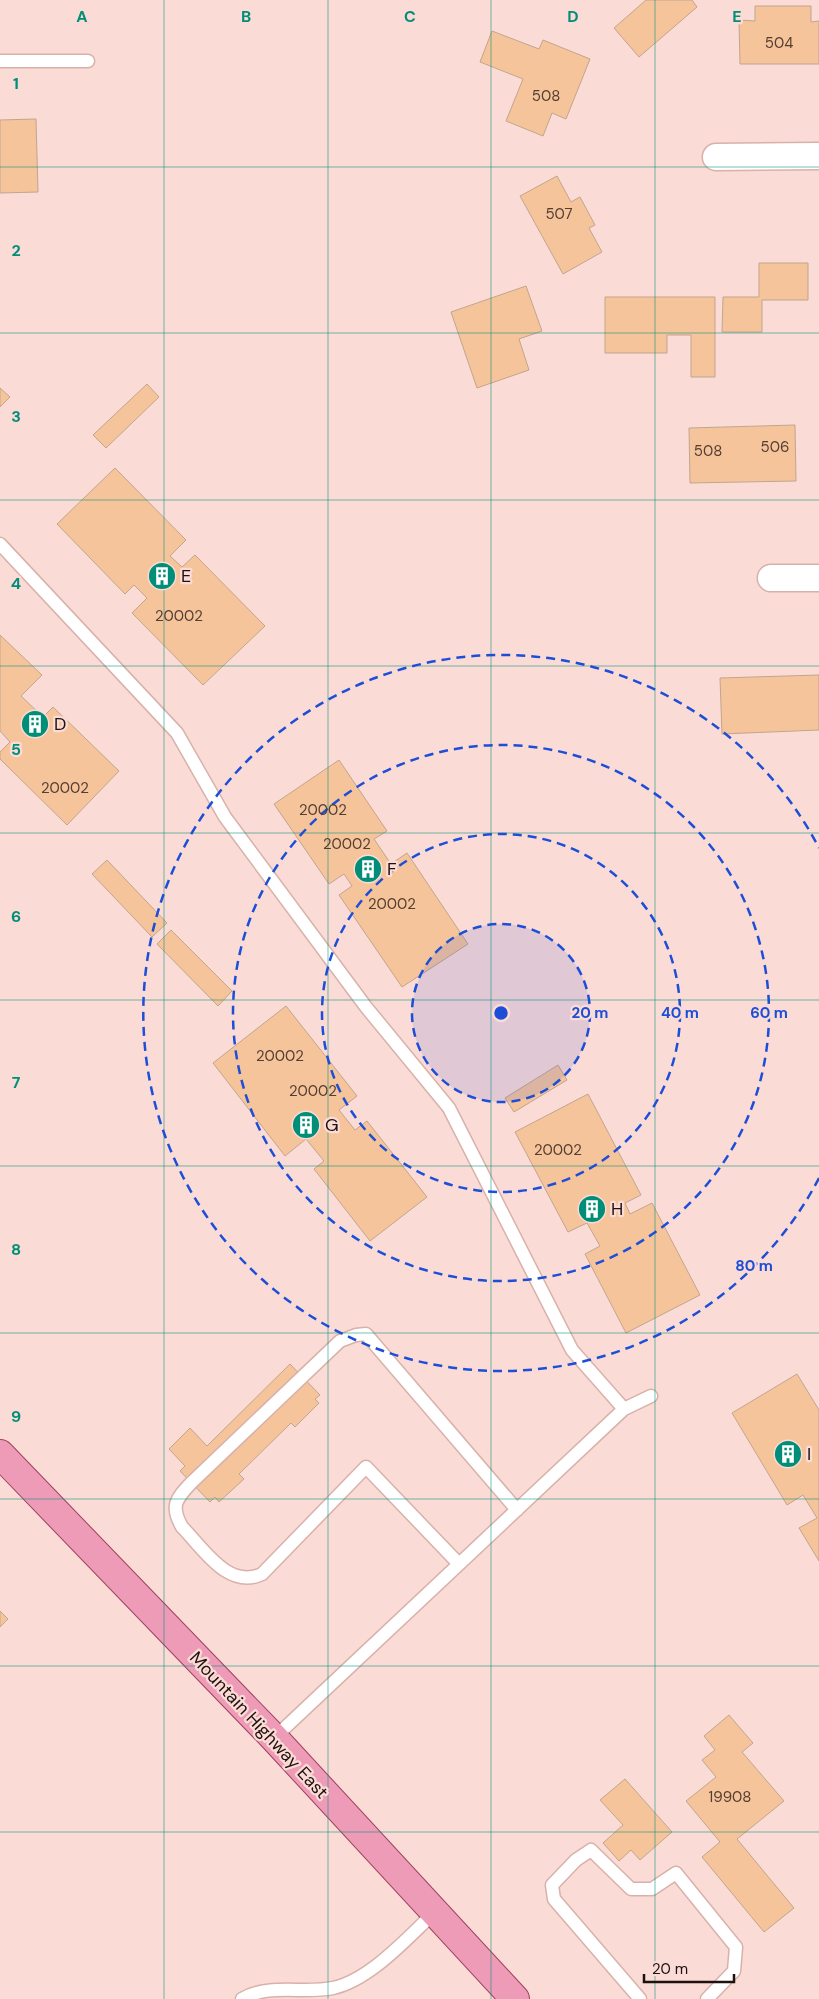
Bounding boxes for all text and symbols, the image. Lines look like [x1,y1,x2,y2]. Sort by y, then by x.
text: A [76,6,88,27]
text: B [241,6,251,27]
text: C [404,6,416,27]
text: D [567,6,579,27]
text: E [732,6,742,27]
house number: 504 [765,33,793,53]
text: 1 [13,73,19,94]
house number: 508 [532,86,560,106]
house number: 507 [545,204,573,224]
text: 2 [11,240,21,261]
text: 3 [11,406,21,427]
house number: 506 [761,437,789,457]
house number: 508 [694,441,722,461]
building icon: E [147,561,177,591]
place label: E [181,564,191,588]
text: 4 [11,573,21,594]
house number: 20002 [155,606,203,626]
building icon: D [20,709,50,739]
place label: D [54,712,66,736]
text: 5 [11,739,21,760]
house number: 20002 [41,778,89,798]
house number: 20002 [299,800,347,820]
house number: 20002 [323,834,371,854]
building icon: F [353,854,383,884]
place label: F [387,857,397,881]
house number: 20002 [368,894,416,914]
text: 6 [11,906,21,927]
text: 20 m [572,1003,608,1023]
text: 40 m [661,1003,699,1023]
text: 60 m [750,1003,788,1023]
centre of rings [492,1004,510,1022]
house number: 20002 [256,1046,304,1066]
text: 7 [12,1072,21,1093]
house number: 20002 [289,1081,337,1101]
building icon: G [291,1110,321,1140]
place label: G [325,1113,339,1137]
house number: 20002 [534,1140,582,1160]
building icon: H [577,1194,607,1224]
place label: H [611,1197,623,1221]
text: 8 [11,1239,21,1260]
text: 80 m [735,1256,773,1276]
text: 9 [11,1406,21,1427]
building icon: I [773,1439,803,1469]
place label: I [807,1442,811,1466]
street label: Mountain Highway East [184,1646,334,1804]
house number: 19908 [709,1787,751,1807]
scale bar [644,1952,734,1984]
text: 20 m [652,1959,688,1979]

